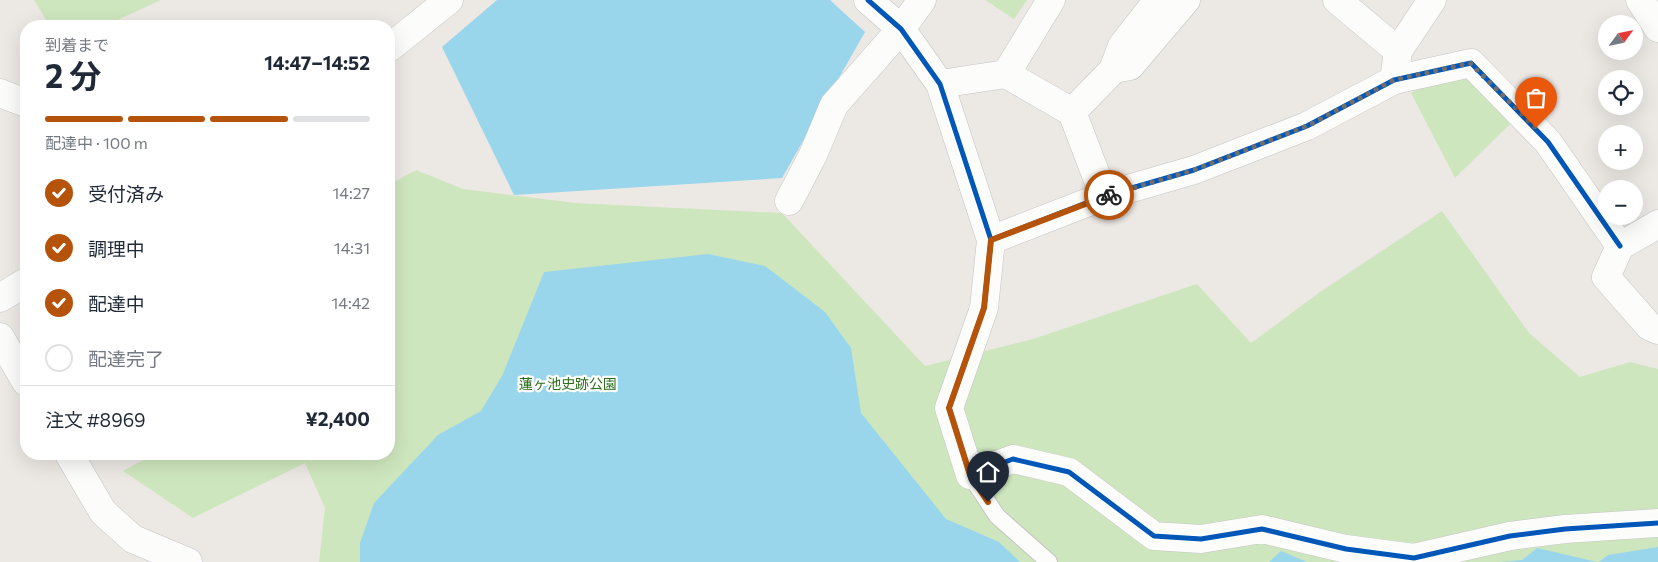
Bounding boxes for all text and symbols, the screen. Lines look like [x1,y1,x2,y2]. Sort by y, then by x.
north arrow [1598,15,1642,60]
map controls [1598,15,1643,225]
text: 到着まで [45,35,109,54]
text: 14:47–14:52 [264,51,370,74]
text: 2 分 [45,55,101,95]
button: locate [1598,70,1643,115]
pin [1515,77,1557,128]
icon: bag [1522,84,1550,112]
button: + [1598,125,1643,170]
text: 配達中 · 100 m [45,133,148,152]
courier [1084,170,1134,220]
icon: check [45,179,73,207]
button: − [1598,180,1643,225]
icon: bike [1095,181,1123,209]
text: 受付済み [88,182,164,205]
text: 14:27 [333,183,370,202]
icon: check [45,234,73,262]
text: 調理中 [88,237,145,260]
text: 14:31 [334,238,370,257]
icon: check [45,289,73,317]
text: 配達中 [88,292,145,315]
text: 14:42 [332,293,370,312]
text: 配達完了 [88,347,164,370]
park label: 蓮ヶ池史跡公園 [519,375,617,392]
text: ¥2,400 [305,407,370,430]
text: 注文 #8969 [45,408,146,431]
pin [967,451,1009,502]
icon: home [974,458,1002,486]

